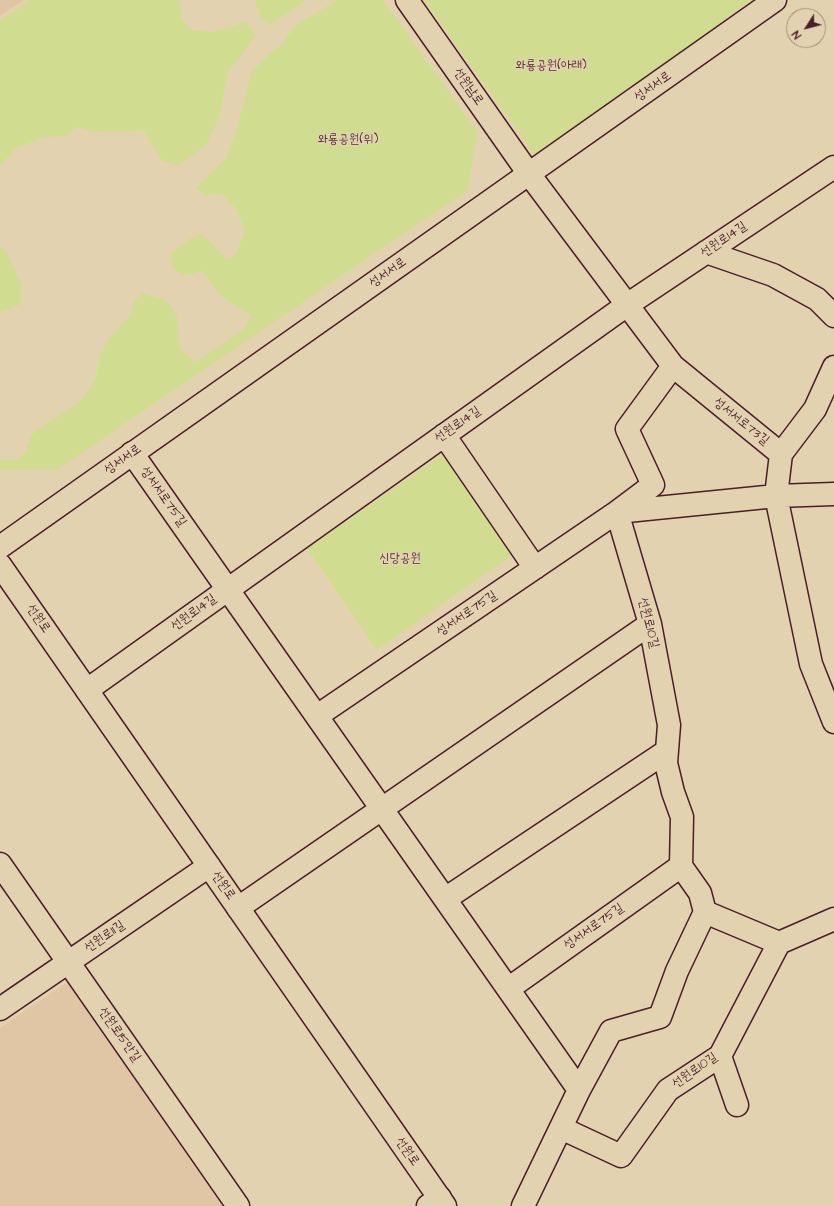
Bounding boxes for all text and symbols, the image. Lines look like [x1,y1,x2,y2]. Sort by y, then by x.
north arrow [786,8,826,48]
text: N [789,28,805,42]
park label: 와룡공원(아래) [515,58,587,74]
street label: 선원남로 [450,65,486,109]
street label: 성서서로 [631,69,675,105]
park label: 와룡공원(위) [318,132,378,148]
street label: 선원로14길 [698,219,750,261]
street label: 성서서로 [366,255,410,291]
street label: 성서서로73길 [710,395,772,449]
street label: 선원로14길 [432,404,484,446]
street label: 성서서로 [101,442,145,478]
street label: 성서서로75길 [137,464,189,530]
park label: 신당공원 [379,551,421,567]
street label: 성서서로75길 [434,588,500,640]
street label: 선원로14길 [168,591,220,635]
street label: 선원로10길 [634,596,662,650]
street label: 선원로 [23,602,53,636]
street label: 선원로 [208,869,238,903]
street label: 성서서로75길 [561,901,627,953]
street label: 선원로11길 [82,918,128,956]
street label: 선원로15안길 [94,1005,144,1065]
street label: 선원로10길 [669,1050,721,1092]
street label: 선원로 [392,1135,422,1169]

